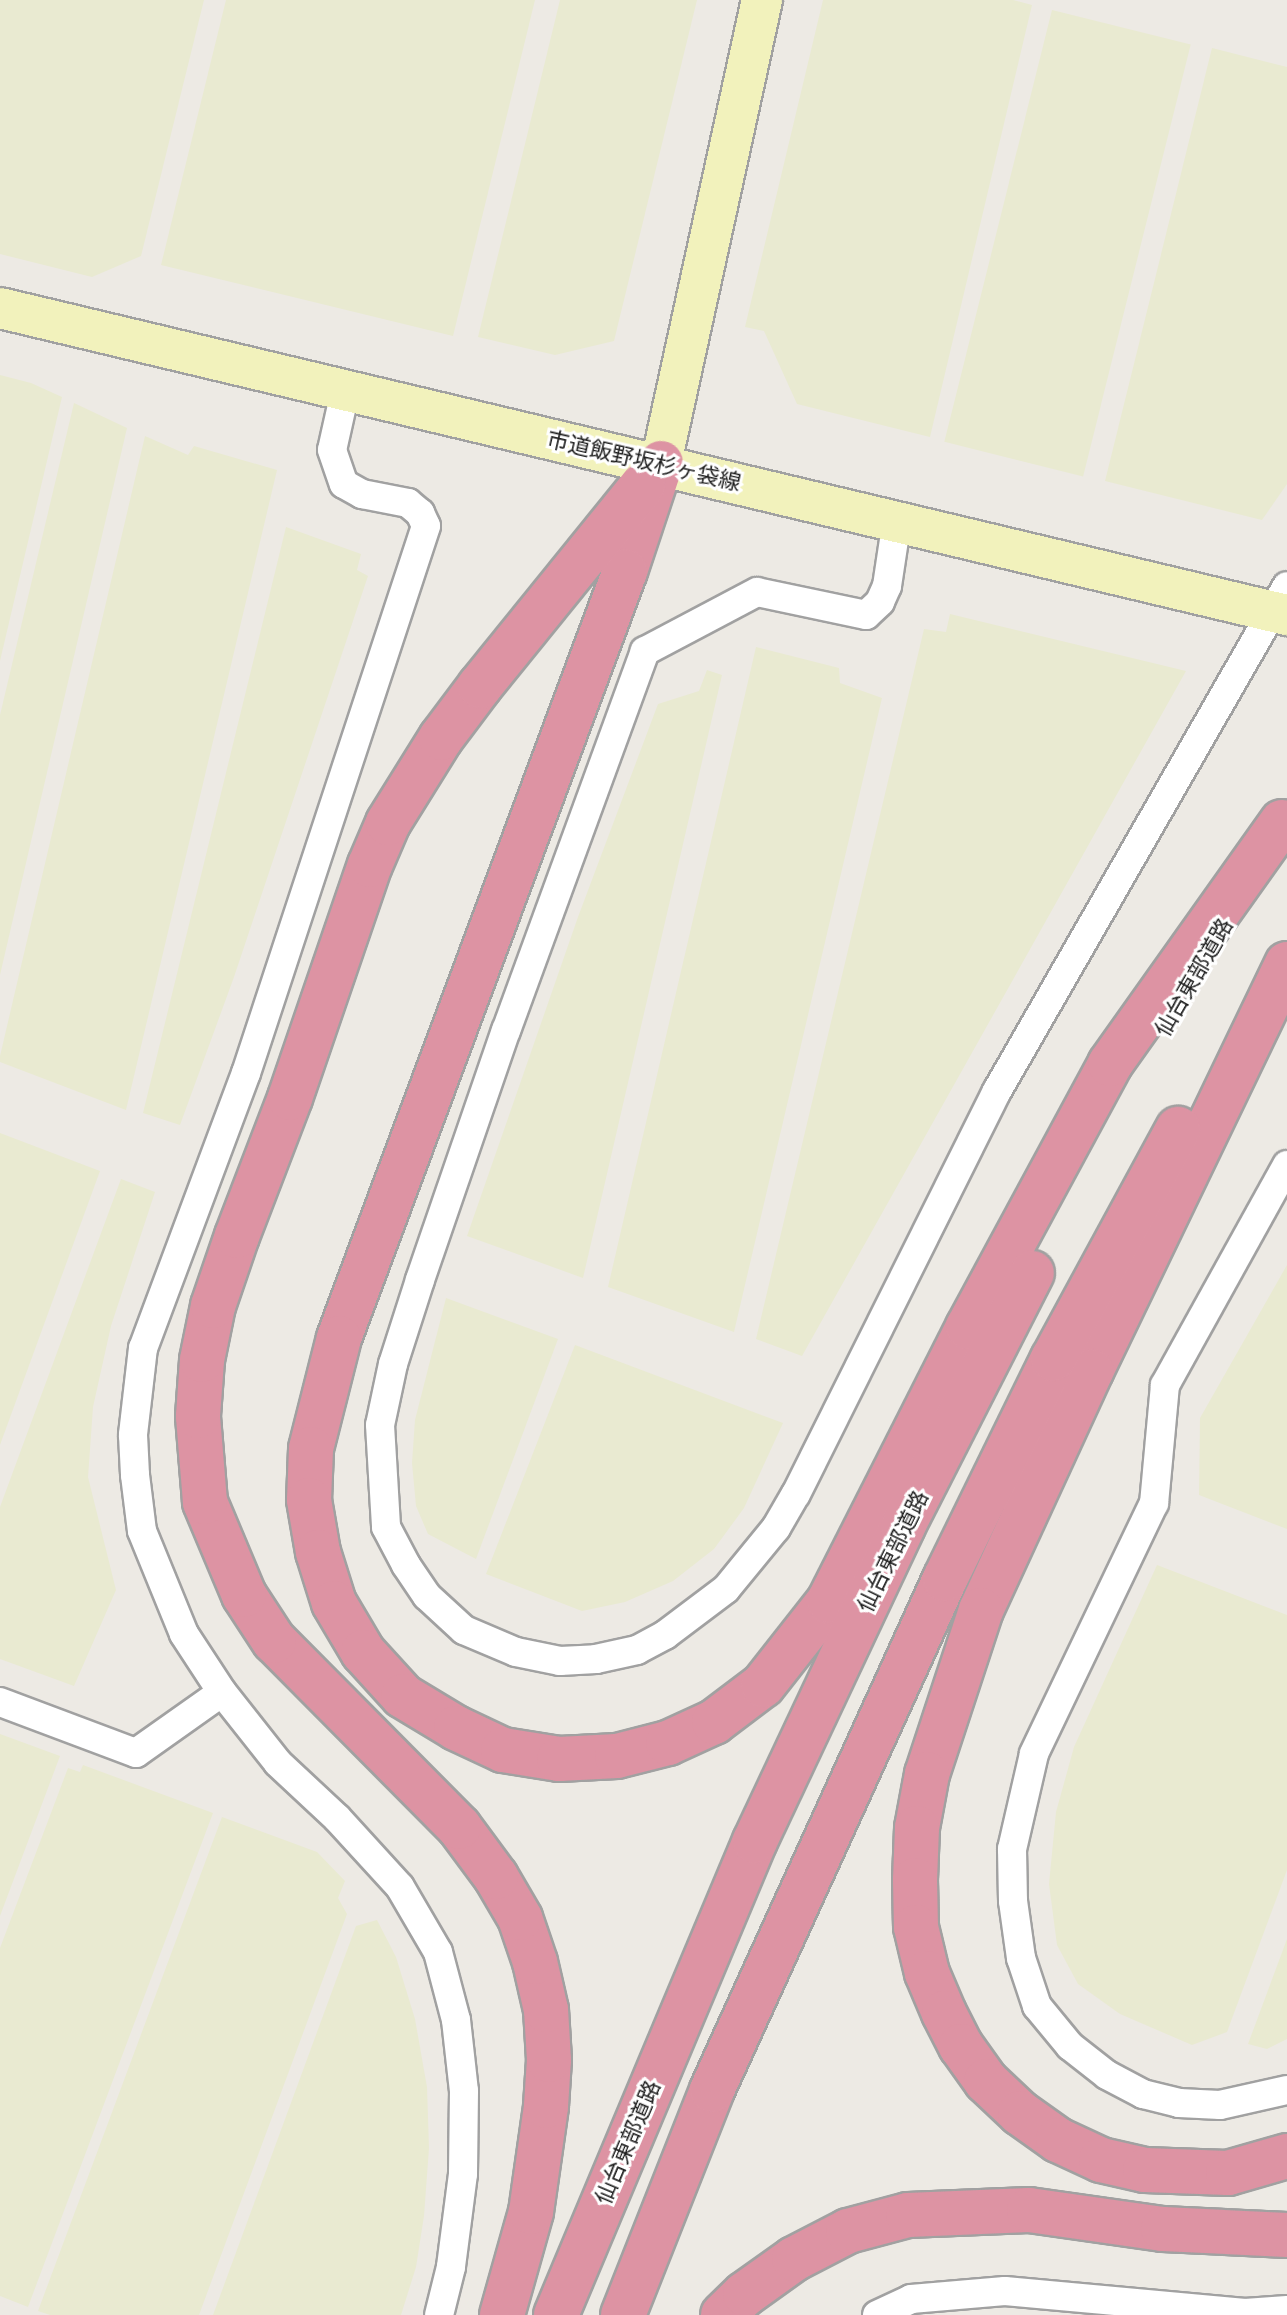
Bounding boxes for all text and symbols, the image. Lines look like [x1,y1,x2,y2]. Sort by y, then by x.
street label: 市道飯野坂杉ヶ袋線 [545,425,743,495]
street label: 仙台東部道路 [1149,913,1237,1041]
street label: 仙台東部道路 [851,1486,933,1616]
street label: 仙台東部道路 [589,2076,665,2208]

